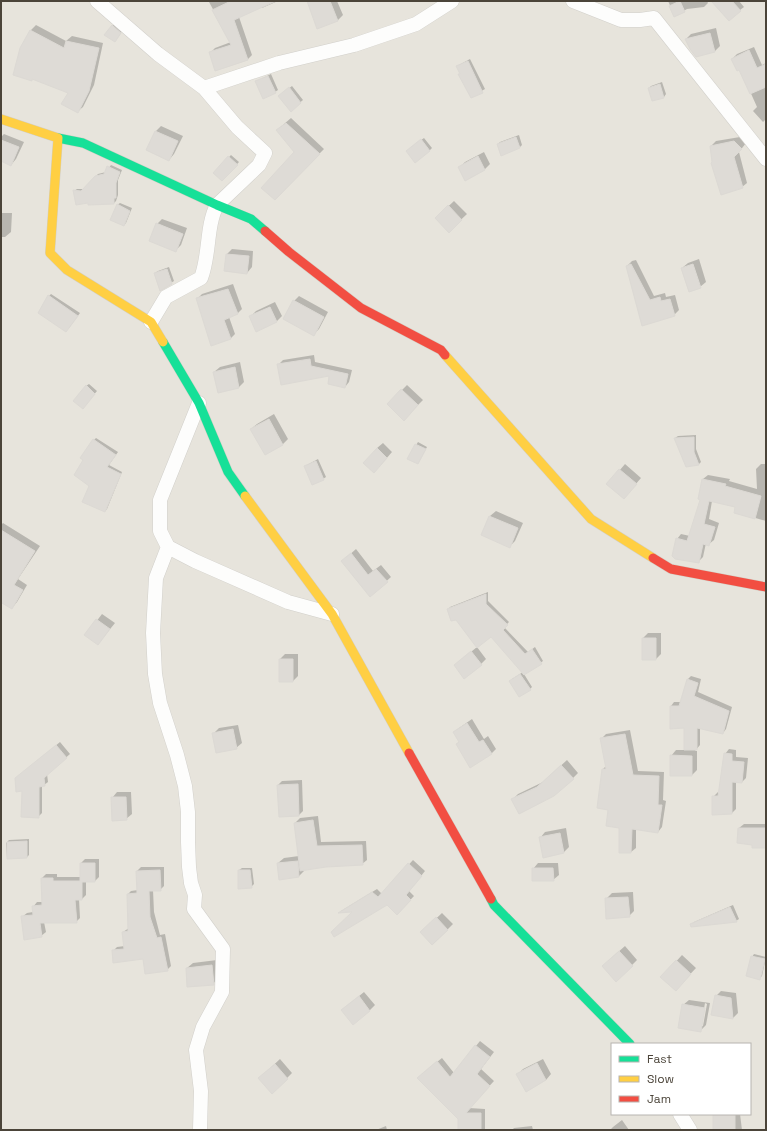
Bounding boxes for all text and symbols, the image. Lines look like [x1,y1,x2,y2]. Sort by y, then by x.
legend [611,1043,751,1115]
text: Fast [647,1051,672,1067]
text: Slow [647,1071,674,1087]
text: Jam [647,1091,671,1107]

